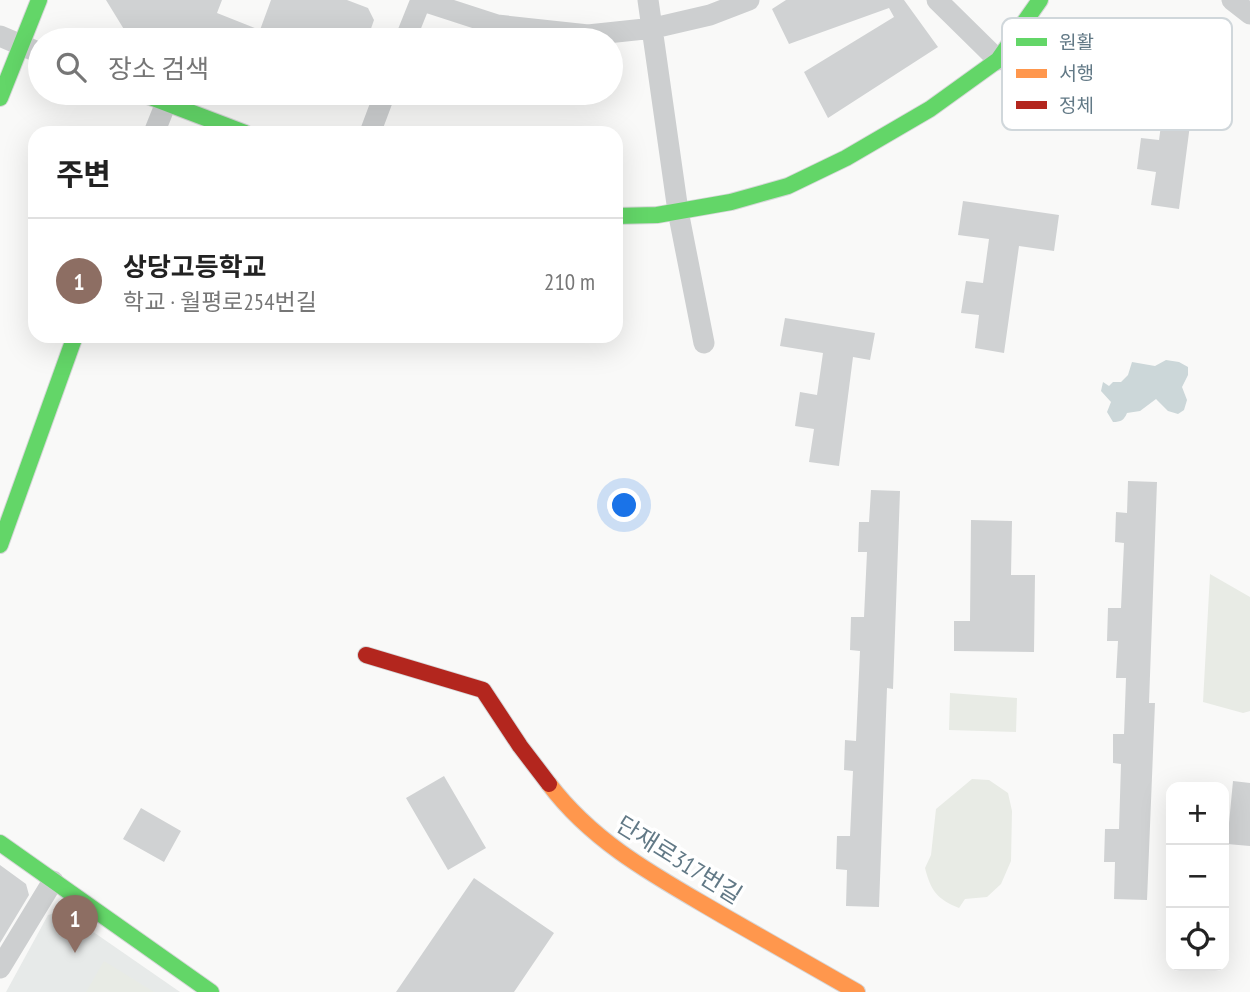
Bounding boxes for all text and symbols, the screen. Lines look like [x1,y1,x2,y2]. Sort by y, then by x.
legend [1002,18,1232,130]
search box [28,28,623,105]
text: 원활 [1059,30,1094,54]
icon: search [52,48,90,86]
text: 장소 검색 [108,52,209,85]
text: 서행 [1059,61,1094,85]
text: 정체 [1059,93,1094,117]
text: 주변 [56,154,111,193]
text: 상당고등학교 [123,250,267,283]
text: 1 [74,267,85,296]
text: 210 m [544,267,595,296]
text: 학교 · 월평로254번길 [123,287,317,316]
your location [607,488,641,522]
map controls [1166,782,1229,971]
button: + [1166,782,1229,845]
street label: 단재로317번길 [610,809,748,911]
button: − [1166,845,1229,908]
pin: 1 [52,895,98,953]
button: locate [1166,908,1229,971]

